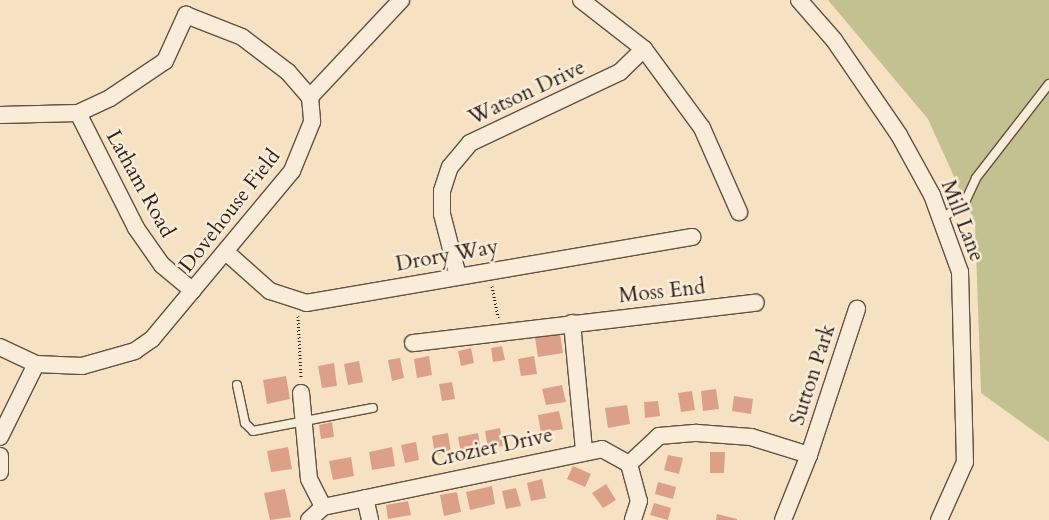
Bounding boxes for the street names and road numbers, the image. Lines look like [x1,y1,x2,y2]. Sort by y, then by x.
street label: Watson Drive [465,55,589,131]
street label: Latham Road [100,126,180,242]
street label: Dovehouse Field [174,144,286,278]
street label: Mill Lane [935,177,989,265]
street label: Drory Way [394,235,500,277]
street label: Moss End [617,275,707,309]
street label: Sutton Park [785,321,841,429]
street label: Crozier Drive [429,423,555,473]

